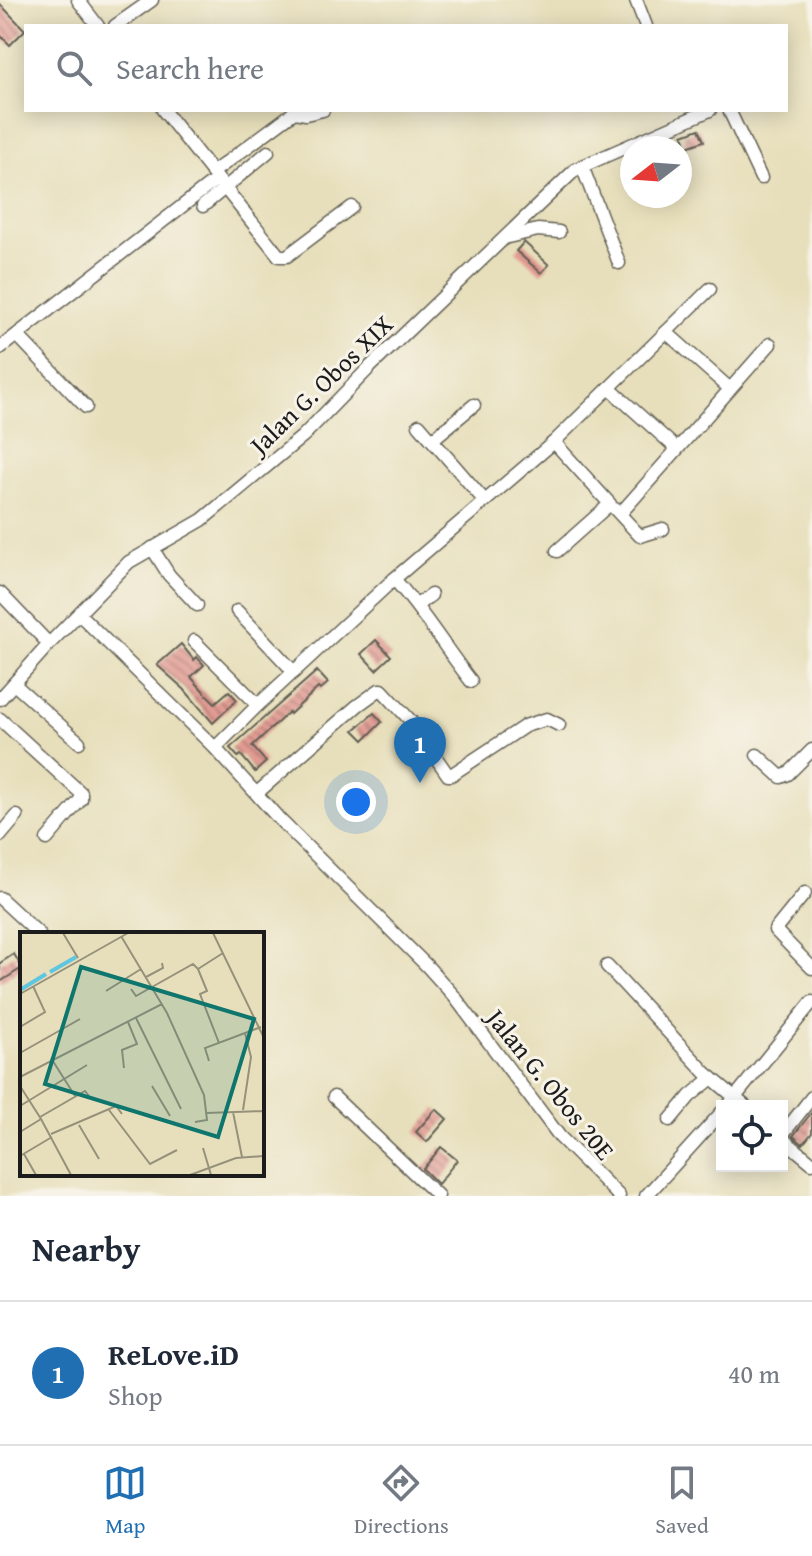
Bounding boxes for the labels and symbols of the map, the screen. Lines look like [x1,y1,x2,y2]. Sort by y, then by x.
north arrow [620,136,692,208]
street label: Jalan G. Obos XIX [238,305,402,465]
pin: 1 [394,717,446,783]
your location [336,782,376,822]
inset map [20,932,264,1176]
street label: Jalan G. Obos 20E [476,998,624,1168]

